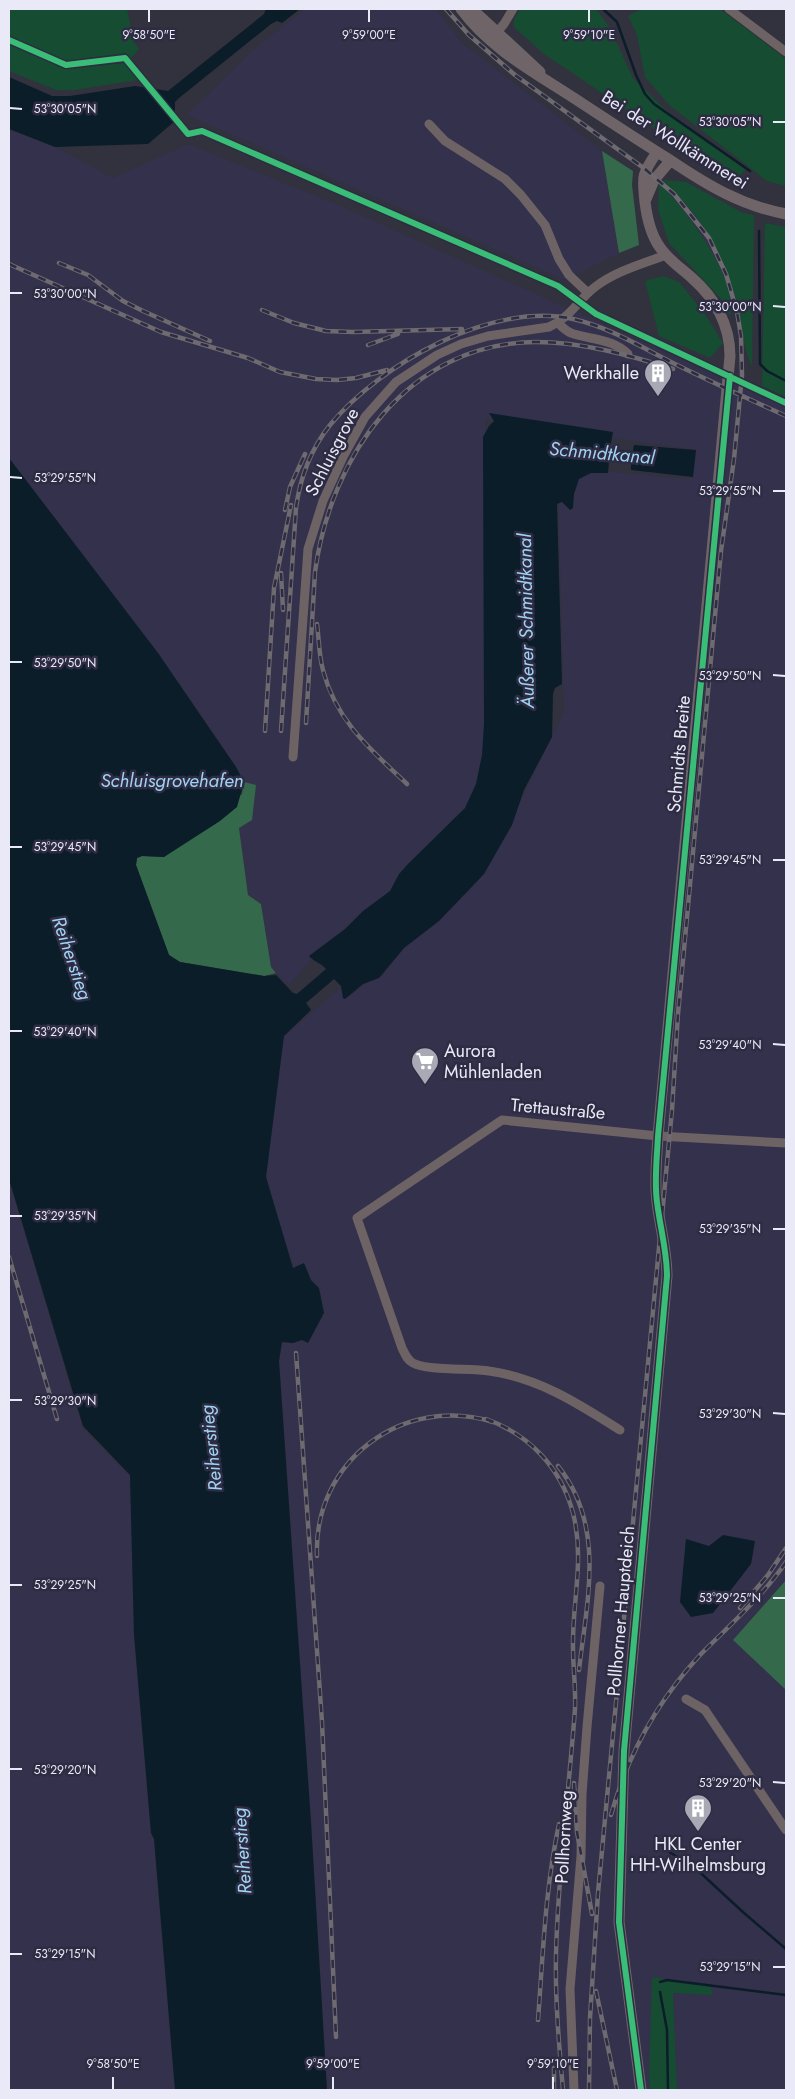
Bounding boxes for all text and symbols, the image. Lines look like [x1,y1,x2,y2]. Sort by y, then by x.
text: 9°58'50"E [122,26,176,44]
text: 9°59'00"E [342,26,396,44]
text: 9°59'10"E [563,26,615,44]
street label: Bei der Wollkämmerei [597,84,753,196]
text: 53°30'05"N [34,100,96,118]
text: 53°30'05"N [699,113,761,131]
text: 53°30'00"N [33,285,97,303]
text: 53°30'00"N [698,298,762,316]
building icon: Werkhalle [643,358,673,397]
place label: Werkhalle [564,360,639,386]
street label: Schluisgrove [299,403,365,501]
water label: Schmidtkanal [548,435,657,471]
text: 53°29'55"N [34,469,96,487]
text: 53°29'55"N [699,482,761,500]
water label: Äußerer Schmidtkanal [511,533,541,710]
text: 53°29'50"N [34,654,96,672]
text: 53°29'50"N [699,667,761,685]
street label: Schmidts Breite [661,694,697,814]
water label: Schluisgrovehafen [100,767,244,794]
text: 53°29'45"N [34,838,96,856]
text: 53°29'45"N [699,851,761,869]
water label: Reiherstieg [45,913,99,1004]
text: 53°29'40"N [34,1023,96,1041]
text: 53°29'40"N [699,1036,761,1054]
place label: Aurora Mühlenladen [444,1038,542,1085]
supermarket icon: Aurora Mühlenladen [410,1046,440,1085]
street label: Trettaustraße [510,1092,606,1126]
text: 53°29'35"N [34,1207,96,1225]
text: 53°29'35"N [699,1220,761,1238]
text: 53°29'30"N [34,1392,96,1410]
water label: Reiherstieg [193,1403,229,1493]
text: 53°29'30"N [699,1405,761,1423]
street label: Pollhorner Hauptdeich [601,1525,641,1697]
text: 53°29'25"N [34,1576,96,1594]
text: 53°29'25"N [699,1589,761,1607]
text: 53°29'20"N [34,1761,96,1779]
text: 53°29'20"N [699,1774,761,1792]
street label: Pollhornweg [549,1790,579,1884]
building icon: HKL Center HH-Wilhelmsburg [683,1793,713,1832]
water label: Reiherstieg [225,1806,258,1895]
place label: HKL Center HH-Wilhelmsburg [630,1831,766,1878]
text: 53°29'15"N [35,1945,95,1963]
text: 53°29'15"N [700,1958,760,1976]
text: 9°58'50"E [86,2055,140,2073]
text: 9°59'00"E [306,2055,360,2073]
text: 9°59'10"E [527,2055,579,2073]

